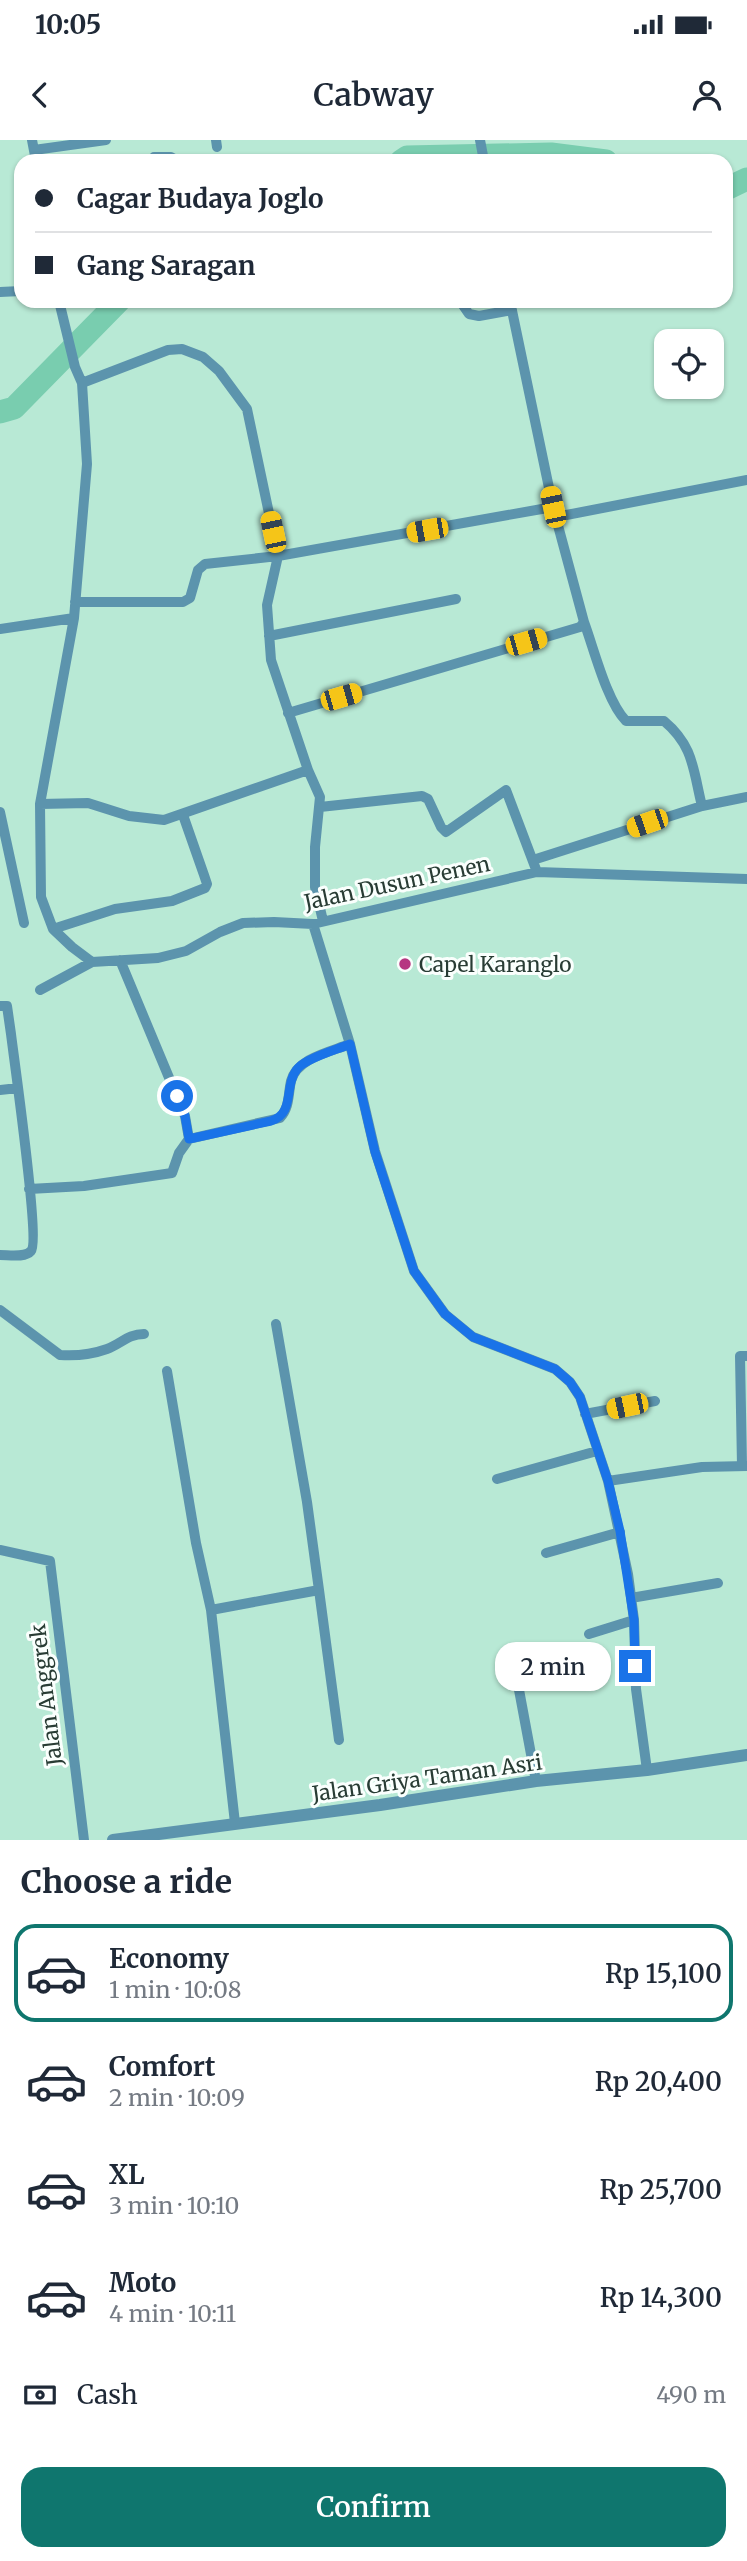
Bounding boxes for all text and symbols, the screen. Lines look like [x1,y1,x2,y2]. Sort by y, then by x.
text: 10:05 [35,8,101,41]
text: Cabway [313,75,434,115]
icon: back [21,76,59,114]
icon: person [688,76,726,114]
text: Cagar Budaya Joglo [77,182,323,215]
text: Gang Saragan [77,249,255,282]
map controls [654,329,724,399]
button: locate [654,329,724,399]
car [539,484,568,530]
car [259,509,288,555]
car [405,516,450,544]
car [503,626,550,658]
car [318,681,365,713]
car [624,806,671,840]
street label: Jalan Dusun Penen [301,850,493,916]
place label: Capel Karanglo [419,951,572,978]
marker: Capel Karanglo [397,956,413,972]
route start [161,1080,193,1112]
car [605,1391,650,1421]
street label: Jalan Anggrek [24,1622,68,1768]
callout: 2 min [495,1642,610,1690]
route end [619,1650,651,1682]
text: 2 min [521,1652,585,1681]
street label: Jalan Griya Taman Asri [309,1748,544,1808]
text: Choose a ride [21,1862,232,1902]
icon: car [25,1942,88,2005]
text: Economy [109,1942,229,1975]
text: Rp 15,100 [605,1957,722,1990]
text: 1 min · 10:08 [109,1975,241,2004]
icon: car [25,2050,88,2113]
text: Comfort [109,2050,215,2083]
text: Rp 20,400 [595,2065,722,2098]
text: 2 min · 10:09 [109,2083,245,2112]
icon: car [25,2158,88,2221]
text: XL [109,2158,145,2191]
text: Rp 25,700 [599,2173,722,2206]
text: 3 min · 10:10 [109,2191,239,2220]
icon: car [25,2266,88,2329]
text: Moto [109,2266,176,2299]
text: Rp 14,300 [600,2281,722,2314]
text: 4 min · 10:11 [109,2299,236,2328]
icon: cash [21,2376,59,2414]
text: Cash [77,2378,138,2411]
text: 490 m [656,2380,726,2409]
button: Confirm [21,2467,726,2547]

